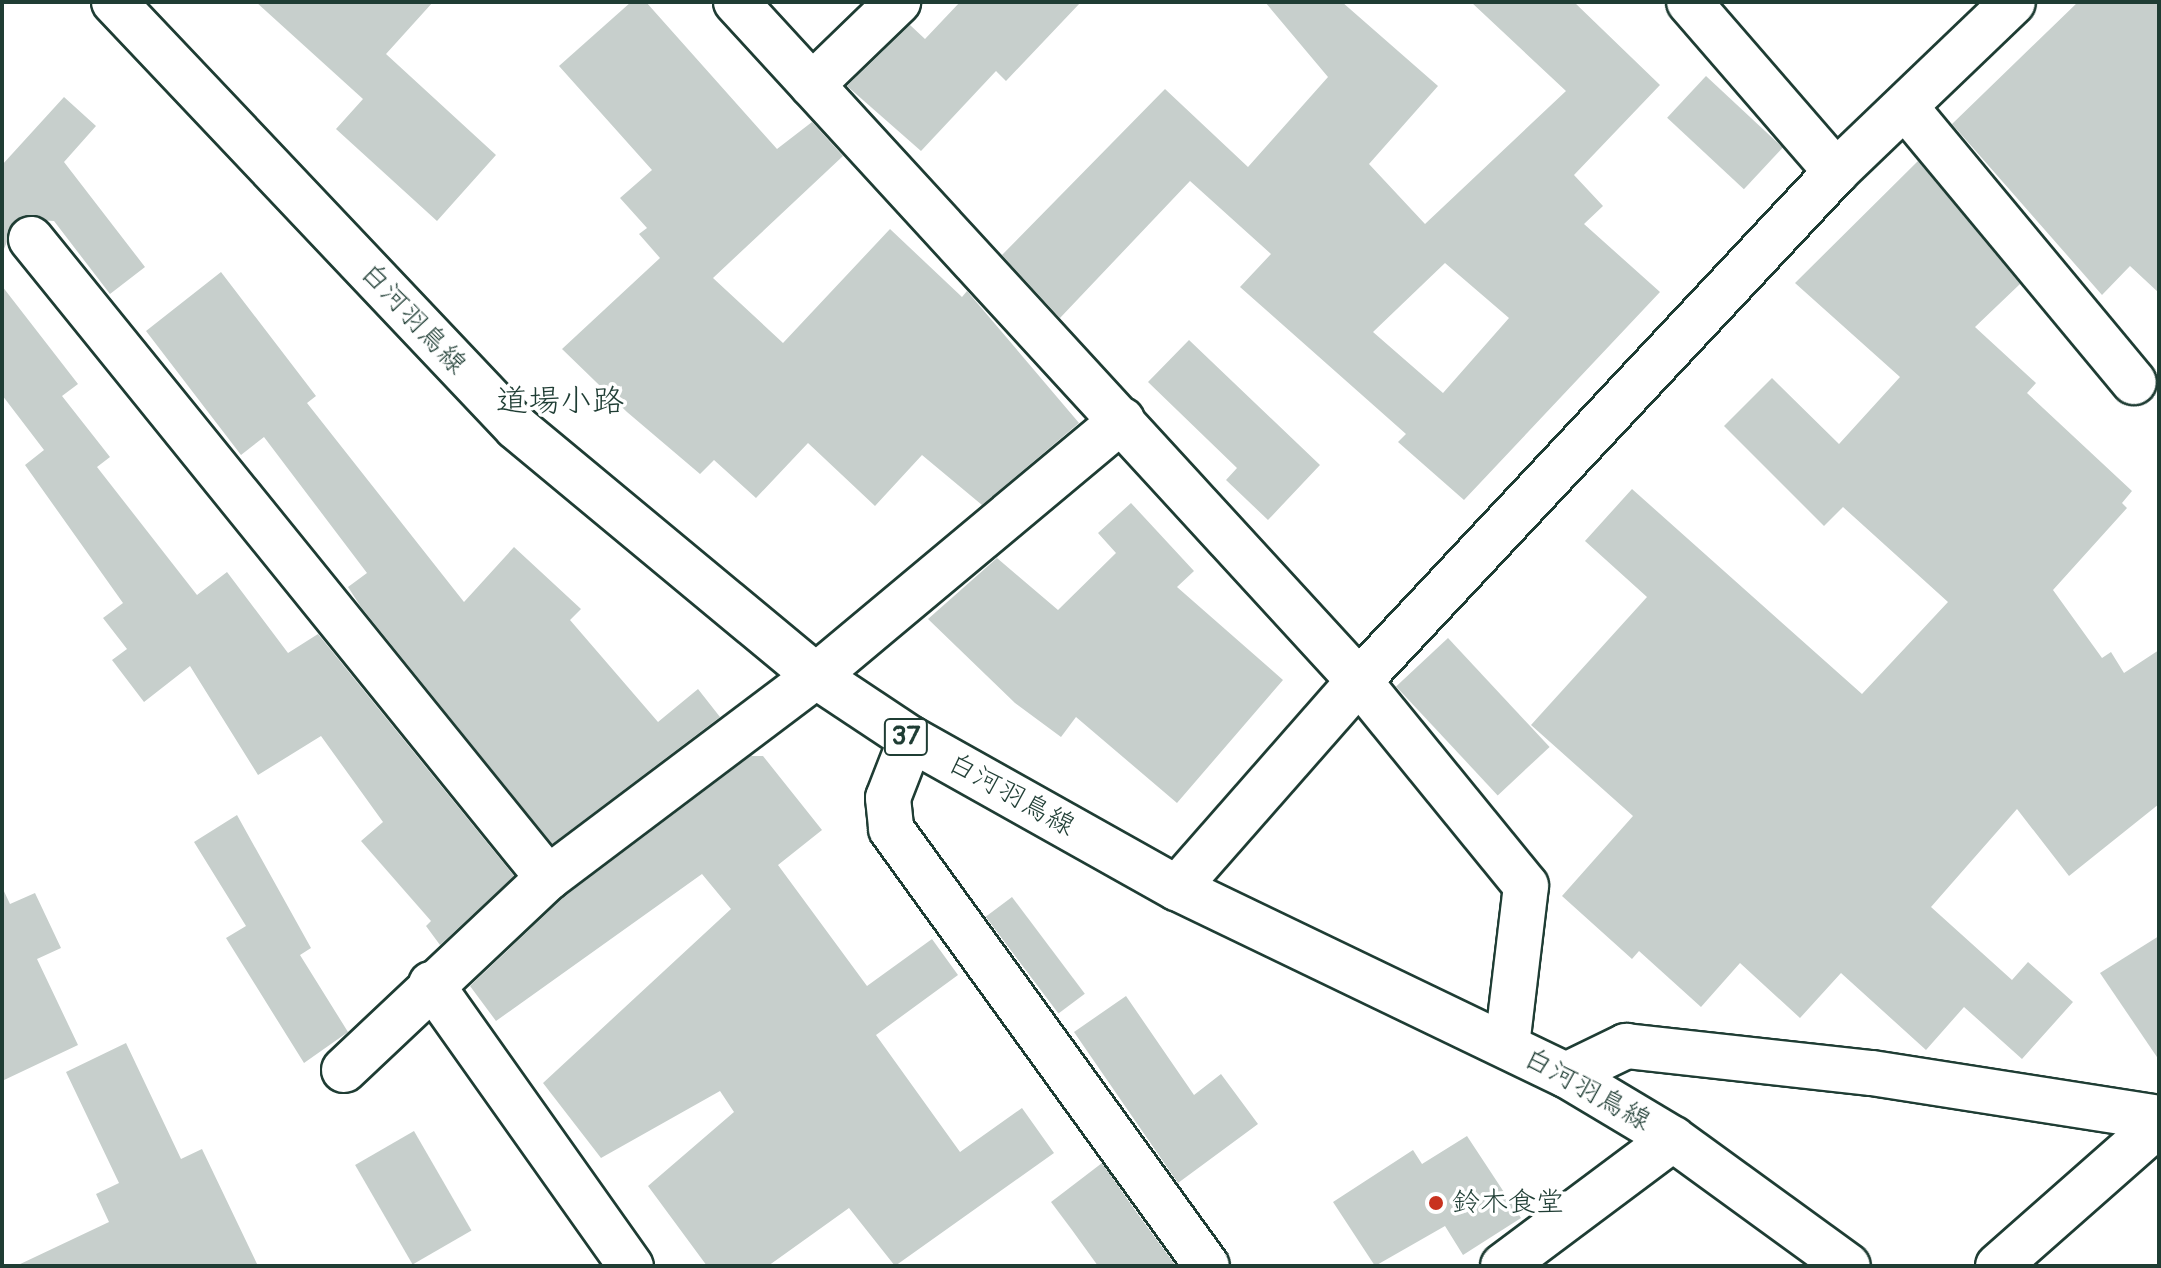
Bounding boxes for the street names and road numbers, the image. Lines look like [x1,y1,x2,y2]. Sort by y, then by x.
street label: 白河羽鳥線 [353,256,473,382]
road number: 37 [882,715,930,759]
street label: 白河羽鳥線 [942,746,1080,844]
street label: 白河羽鳥線 [1518,1041,1656,1139]

